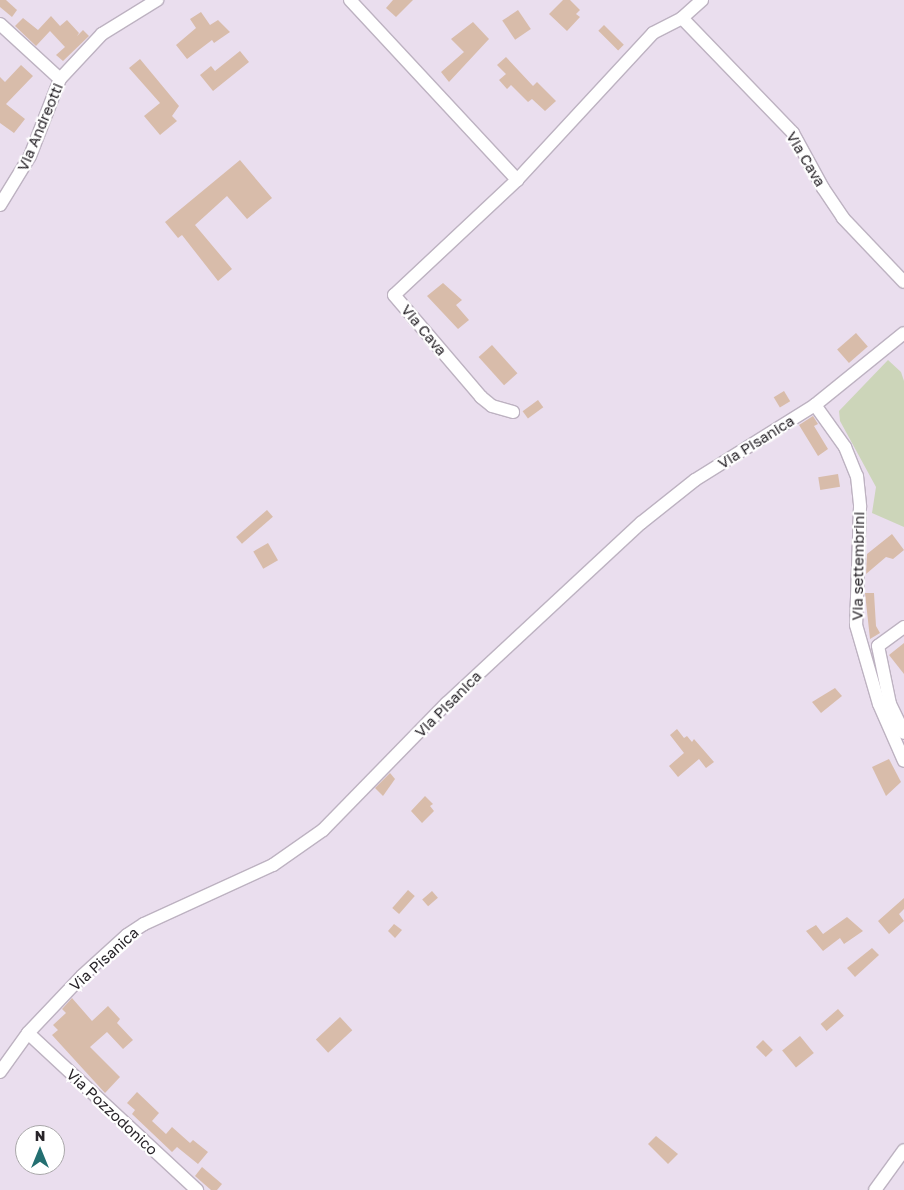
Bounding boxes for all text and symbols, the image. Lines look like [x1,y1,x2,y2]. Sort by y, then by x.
street label: Via Andreotti [13,80,67,174]
street label: Via Cava [783,128,829,190]
street label: Via Cava [397,301,451,359]
street label: Via Pisanica [715,411,797,473]
street label: Via settembrini [848,511,868,621]
street label: Via Pisanica [411,667,485,741]
street label: Via Pisanica [66,923,142,995]
street label: Via Pozzodonico [63,1065,161,1159]
north arrow [15,1125,65,1175]
text: N [35,1127,45,1144]

